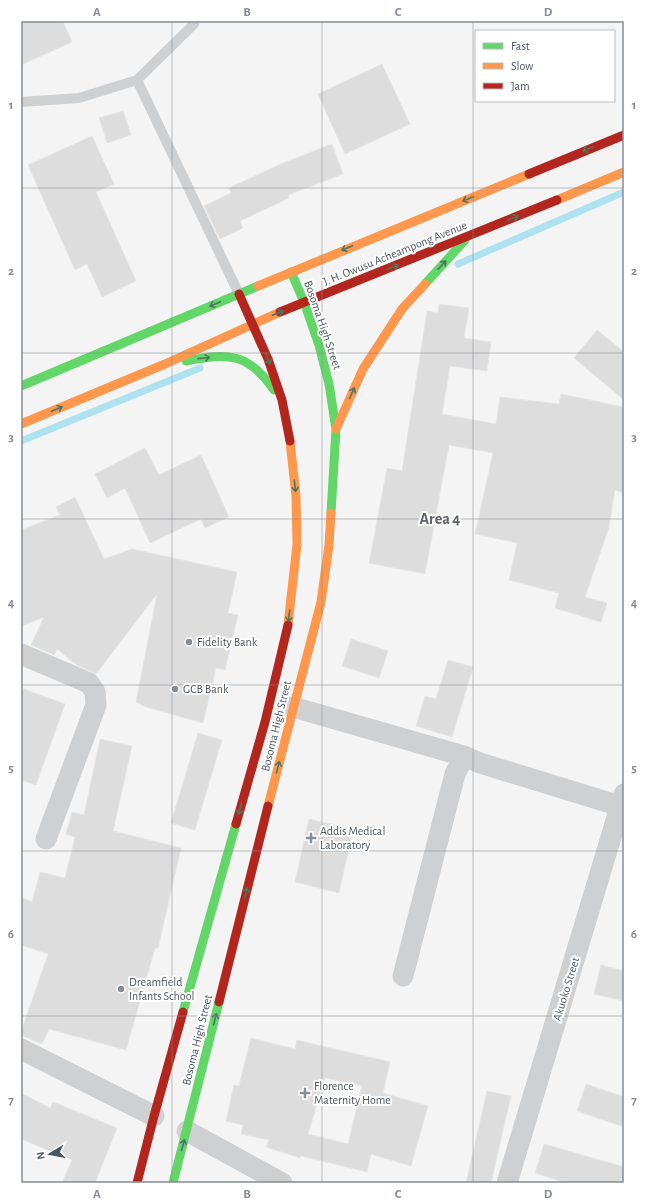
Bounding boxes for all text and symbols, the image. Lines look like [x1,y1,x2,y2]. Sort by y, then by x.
text: A [93,6,101,19]
text: B [243,6,251,19]
text: C [395,6,402,19]
text: D [544,6,553,19]
legend [475,30,615,102]
text: Fast [511,40,530,52]
text: Slow [511,60,533,72]
text: Jam [511,80,530,92]
text: 1 [9,99,13,112]
text: 1 [632,99,636,112]
one-way arrow [582,146,594,154]
one-way arrow [462,195,474,203]
one-way arrow [507,214,519,221]
street label: J. H. Owusu Acheampong Avenue [321,219,469,287]
one-way arrow [342,245,354,252]
one-way arrow [438,260,447,270]
one-way arrow [386,262,398,270]
text: 2 [8,265,14,278]
text: 2 [631,265,637,278]
street label: Bosoma High Street [302,279,344,371]
one-way arrow [209,301,221,308]
one-way arrow [272,309,284,316]
one-way arrow [265,353,273,365]
one-way arrow [197,354,210,362]
one-way arrow [349,387,356,399]
one-way arrow [51,405,63,412]
text: 3 [8,431,14,444]
text: 3 [631,431,637,444]
one-way arrow [291,479,299,492]
district label: Area 4 [420,511,460,527]
text: 4 [8,597,15,610]
text: 4 [631,597,638,610]
one-way arrow [285,609,293,622]
place label: Fidelity Bank [197,636,258,649]
marker: Fidelity Bank [184,637,194,647]
street label: Bosoma High Street [259,679,293,773]
place label: GCB Bank [183,683,229,695]
marker: GCB Bank [170,684,180,694]
one-way arrow [275,761,282,774]
text: 5 [8,762,14,775]
text: 5 [631,762,637,775]
one-way arrow [236,803,243,816]
place label: Addis Medical Laboratory [320,825,385,852]
marker: Addis Medical Laboratory [305,832,317,844]
one-way arrow [243,887,251,900]
text: 6 [8,928,14,941]
text: 6 [631,928,637,941]
street label: Akuoko Street [551,956,581,1022]
place label: Dreamfield Infants School [129,976,195,1002]
marker: Dreamfield Infants School [116,984,126,994]
street label: Bosoma High Street [180,993,214,1087]
one-way arrow [212,1013,219,1026]
place label: Florence Maternity Home [314,1080,391,1107]
marker: Florence Maternity Home [299,1087,311,1099]
text: 7 [8,1094,14,1107]
text: 7 [631,1094,637,1107]
north arrow [30,1134,70,1174]
one-way arrow [180,1139,187,1152]
text: N [35,1151,47,1160]
text: A [93,1188,101,1201]
text: B [243,1188,251,1201]
text: C [395,1188,402,1201]
text: D [544,1188,553,1201]

